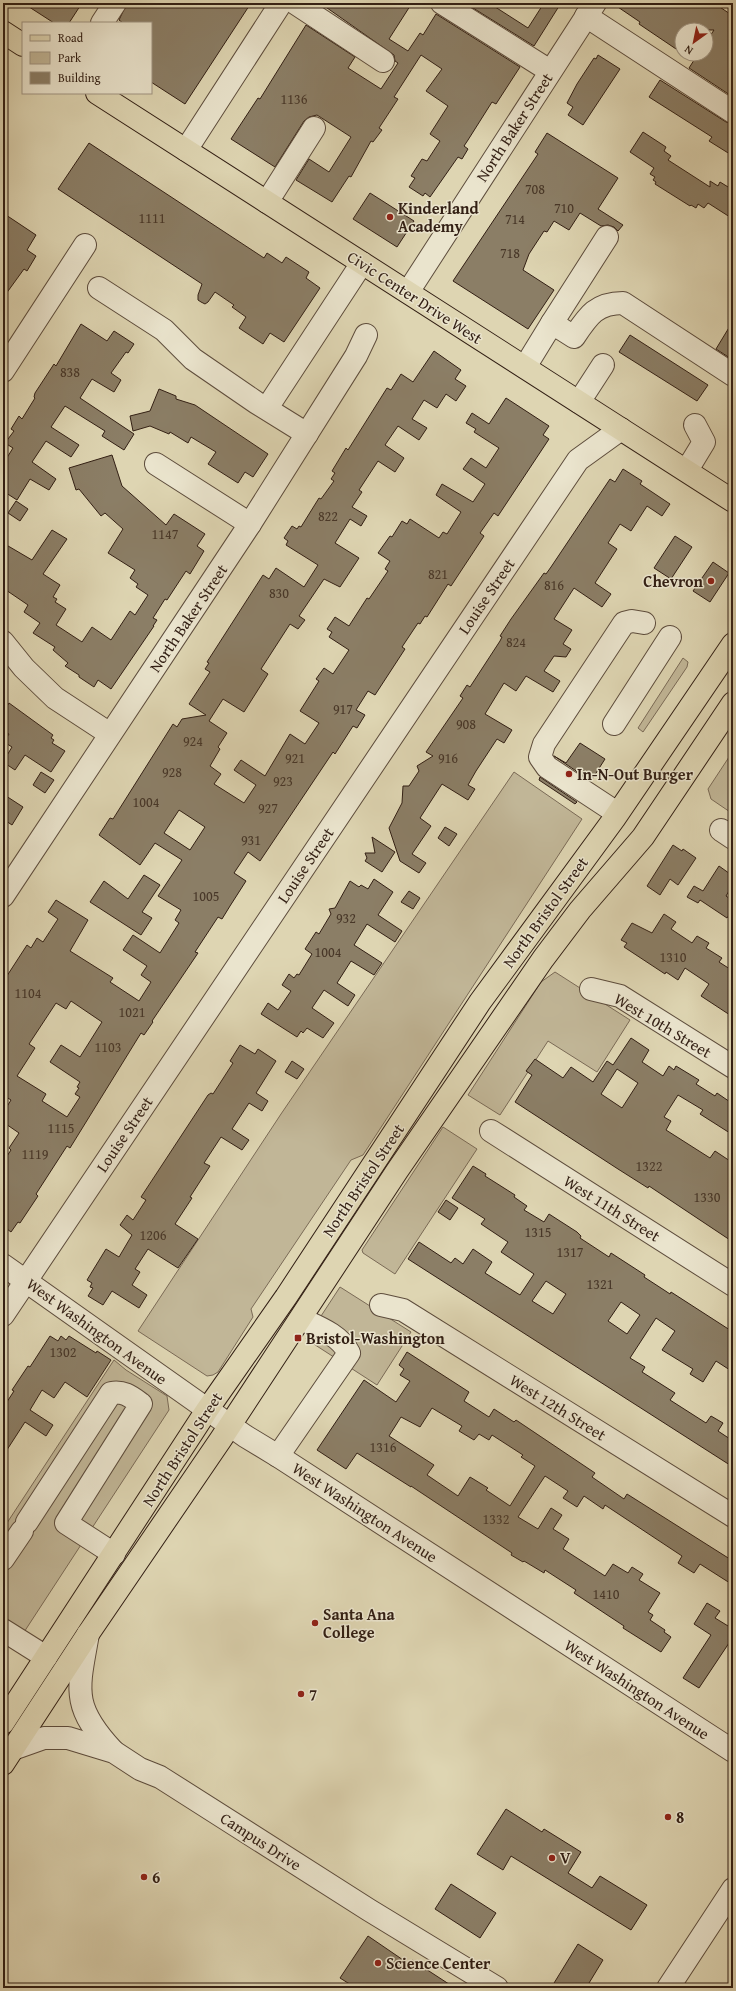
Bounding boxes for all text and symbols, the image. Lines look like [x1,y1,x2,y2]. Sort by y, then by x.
legend [22,22,152,94]
north arrow [674,22,714,62]
text: Road [58,29,84,46]
text: N [681,41,696,59]
text: Park [58,49,82,66]
street label: North Baker Street [470,67,559,186]
text: Building [58,69,101,86]
house number: 1136 [281,89,308,109]
house number: 708 [525,179,545,199]
place label: Kinderland Academy [398,196,480,238]
house number: 710 [554,198,574,218]
house number: 1111 [139,208,165,228]
house number: 714 [505,209,525,229]
marker: Kinderland Academy [385,212,395,222]
house number: 718 [500,243,520,263]
street label: Civic Center Drive West [343,244,488,350]
house number: 838 [60,362,80,382]
house number: 822 [318,506,338,526]
house number: 1147 [152,524,179,544]
street label: Louise Street [452,553,520,639]
street label: North Baker Street [143,559,233,677]
house number: 821 [428,564,448,584]
place label: Chevron [643,569,704,593]
house number: 816 [544,575,564,595]
marker: Chevron [706,576,716,586]
house number: 830 [269,583,289,603]
house number: 824 [506,632,526,652]
house number: 917 [333,699,353,719]
house number: 908 [456,714,476,734]
house number: 924 [183,731,203,751]
house number: 921 [285,748,305,768]
house number: 916 [438,748,458,768]
house number: 928 [162,762,182,782]
place label: In-N-Out Burger [577,762,694,786]
marker: In-N-Out Burger [564,769,574,779]
house number: 923 [273,771,293,791]
house number: 1004 [133,792,160,812]
house number: 927 [258,798,278,818]
street label: Louise Street [271,822,339,908]
house number: 931 [241,830,261,850]
street label: North Bristol Street [496,851,594,973]
house number: 1005 [193,886,219,906]
house number: 932 [336,908,356,928]
house number: 1004 [315,942,342,962]
house number: 1310 [660,947,687,967]
house number: 1104 [15,983,42,1003]
street label: West 10th Street [610,986,717,1064]
house number: 1021 [119,1002,145,1022]
house number: 1103 [95,1037,121,1057]
street label: Louise Street [90,1091,158,1177]
house number: 1115 [48,1118,74,1138]
street label: North Bristol Street [316,1118,410,1242]
house number: 1119 [22,1144,49,1164]
house number: 1322 [636,1156,662,1176]
street label: West 11th Street [559,1169,665,1248]
house number: 1330 [694,1187,721,1207]
house number: 1315 [525,1222,551,1242]
house number: 1206 [140,1225,167,1245]
house number: 1317 [557,1242,584,1262]
street label: West Washington Avenue [22,1272,172,1390]
house number: 1321 [587,1274,613,1294]
place label: Bristol-Washington [306,1326,445,1350]
marker: Bristol-Washington [293,1333,303,1343]
house number: 1302 [50,1342,76,1362]
street label: West 12th Street [505,1368,611,1447]
street label: North Bristol Street [136,1387,228,1511]
house number: 1316 [370,1437,397,1457]
street label: West Washington Avenue [288,1456,442,1568]
house number: 1332 [483,1509,509,1529]
house number: 1410 [593,1584,620,1604]
place label: Santa Ana College [323,1602,396,1644]
marker: Santa Ana College [310,1618,320,1628]
street label: West Washington Avenue [560,1633,714,1745]
place label: 7 [309,1682,317,1706]
marker: 7 [296,1689,306,1699]
place label: 8 [676,1805,684,1829]
street label: Campus Drive [216,1806,306,1876]
marker: 8 [663,1812,673,1822]
place label: V [560,1846,571,1870]
marker: V [547,1853,557,1863]
place label: 6 [152,1865,160,1889]
marker: 6 [139,1872,149,1882]
place label: Science Center [386,1951,491,1975]
marker: Science Center [373,1958,383,1968]

